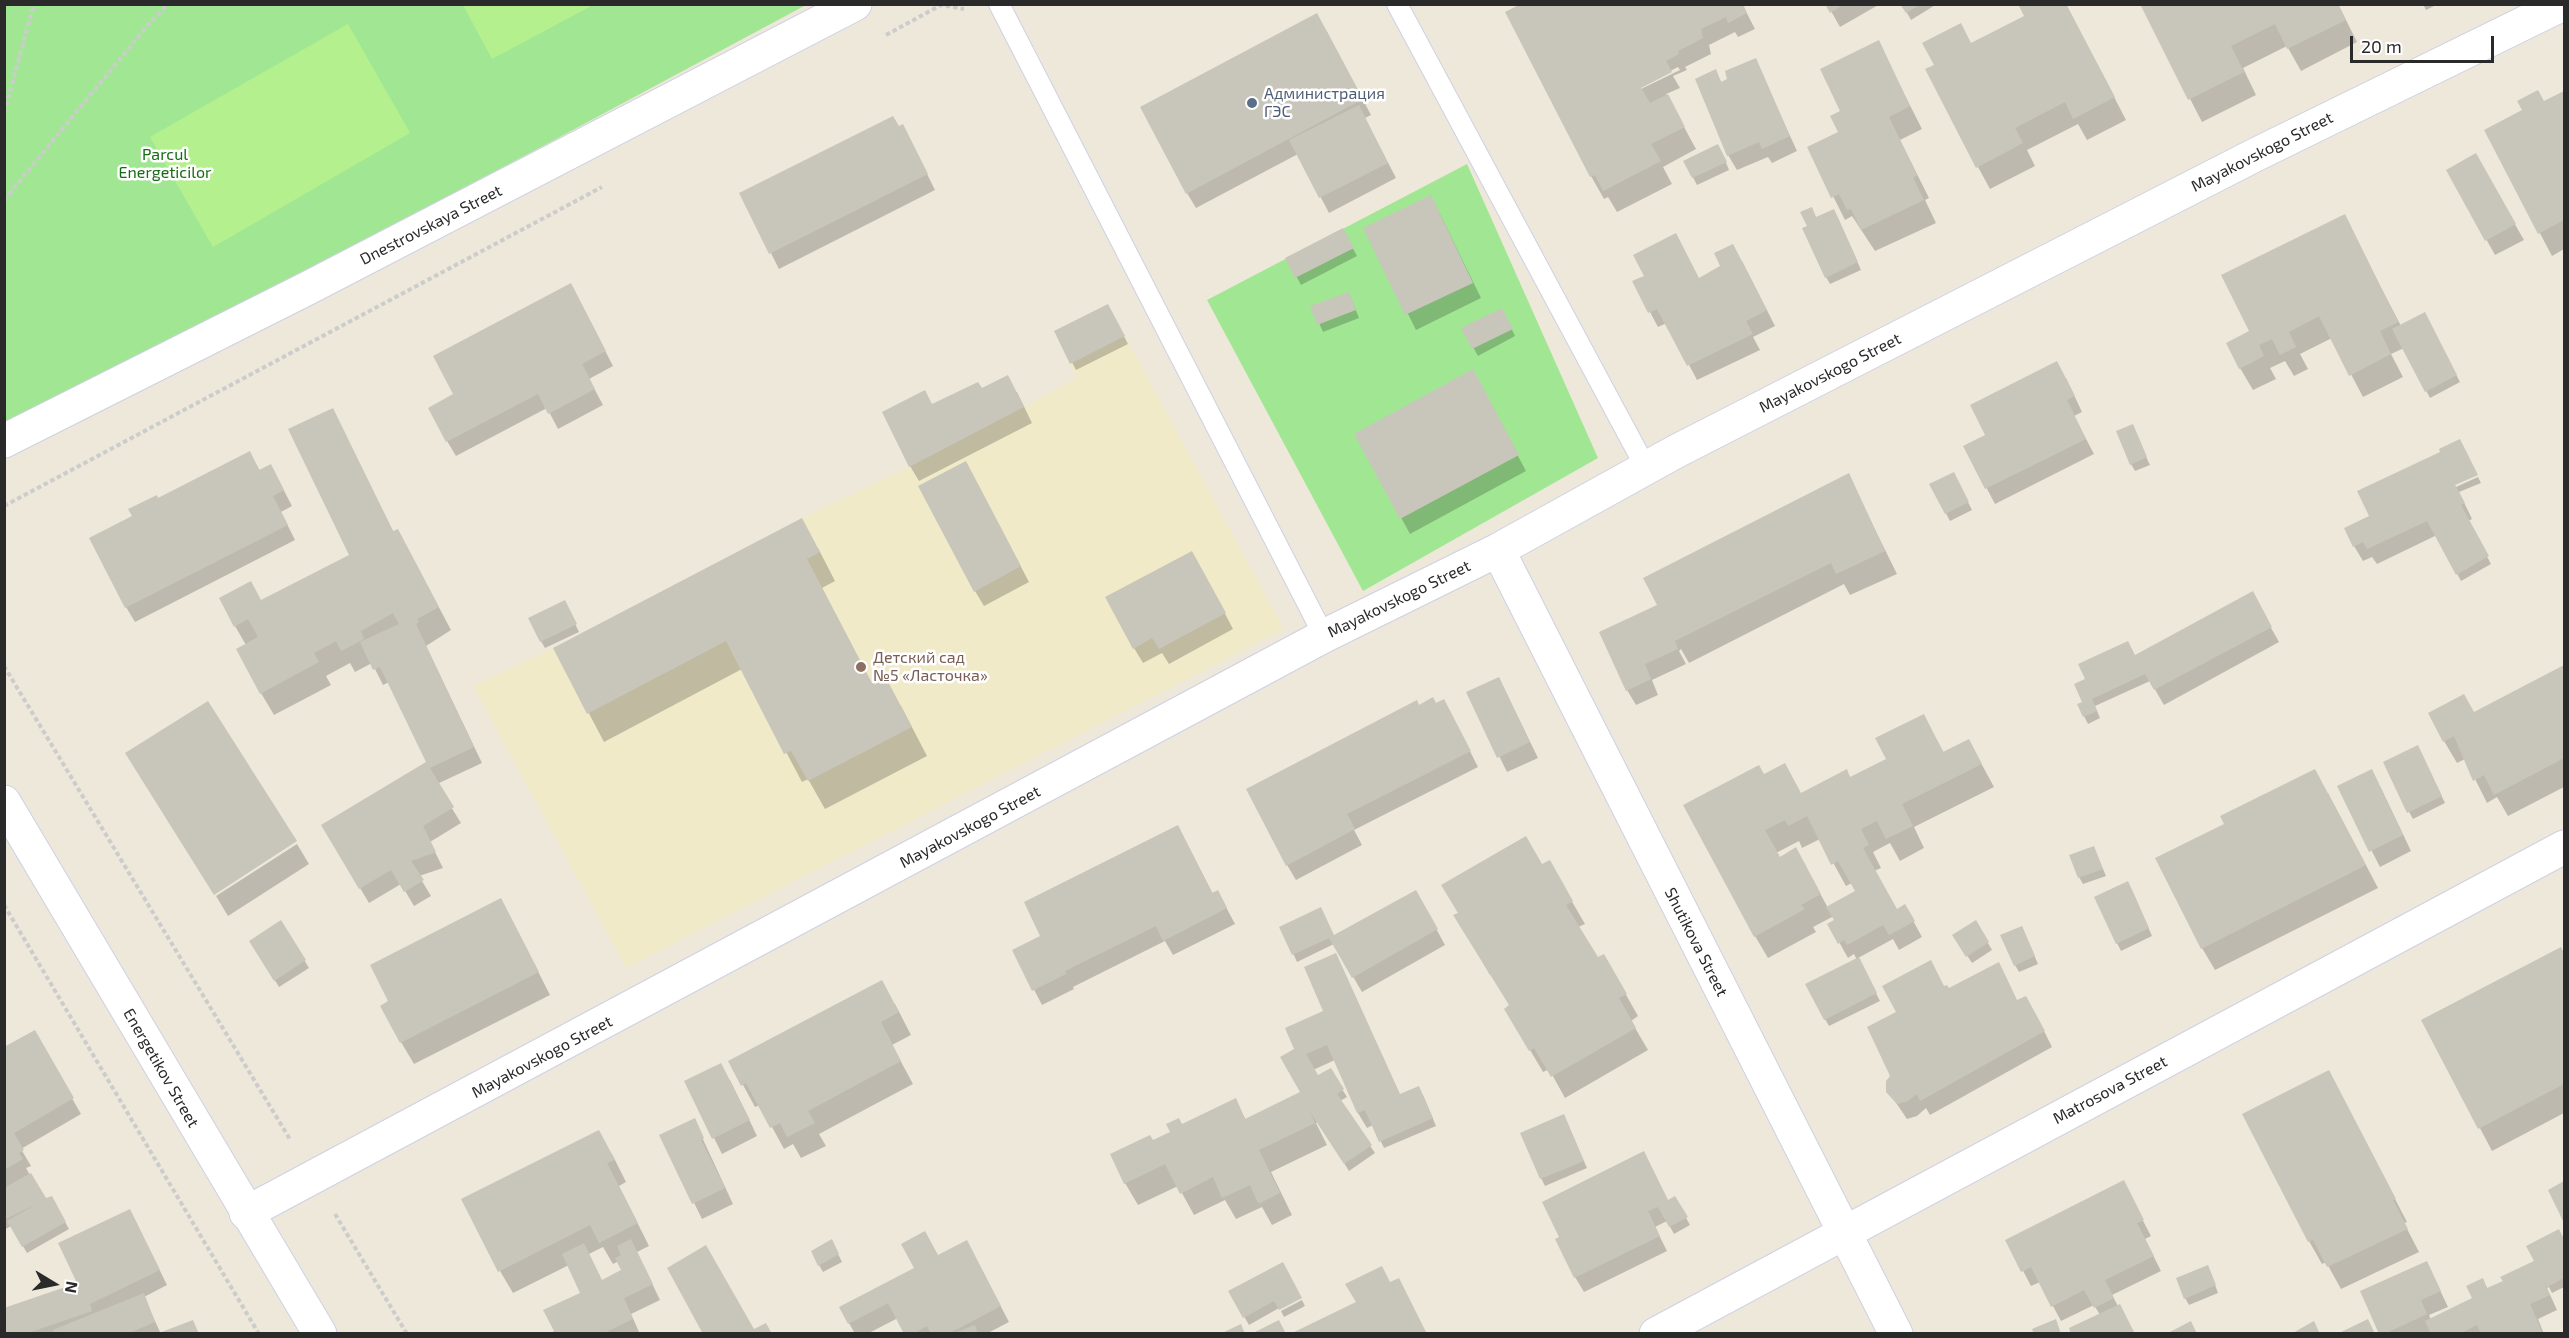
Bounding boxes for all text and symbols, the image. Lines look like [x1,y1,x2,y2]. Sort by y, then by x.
scale bar [2353,24,2497,62]
text: 20 m [2361,35,2402,57]
place label: Администрация ГЭС [1264,84,1385,122]
marker: Администрация ГЭС [1245,96,1259,110]
street label: Mayakovskogo Street [2188,108,2336,196]
park label: Parcul Energeticilor [119,145,211,183]
street label: Dnestrovskaya Street [357,181,505,269]
street label: Mayakovskogo Street [1756,329,1904,417]
street label: Mayakovskogo Street [1324,556,1474,642]
place label: Детский сад №5 «Ласточка» [873,648,988,686]
marker: Детский сад №5 «Ласточка» [854,660,868,674]
street label: Mayakovskogo Street [896,782,1044,872]
street label: Shutikova Street [1660,884,1732,1000]
street label: Energetikov Street [119,1005,203,1131]
street label: Mayakovskogo Street [468,1012,616,1102]
street label: Matrosova Street [2050,1052,2170,1128]
north arrow [24,1254,84,1314]
text: N [62,1280,83,1295]

